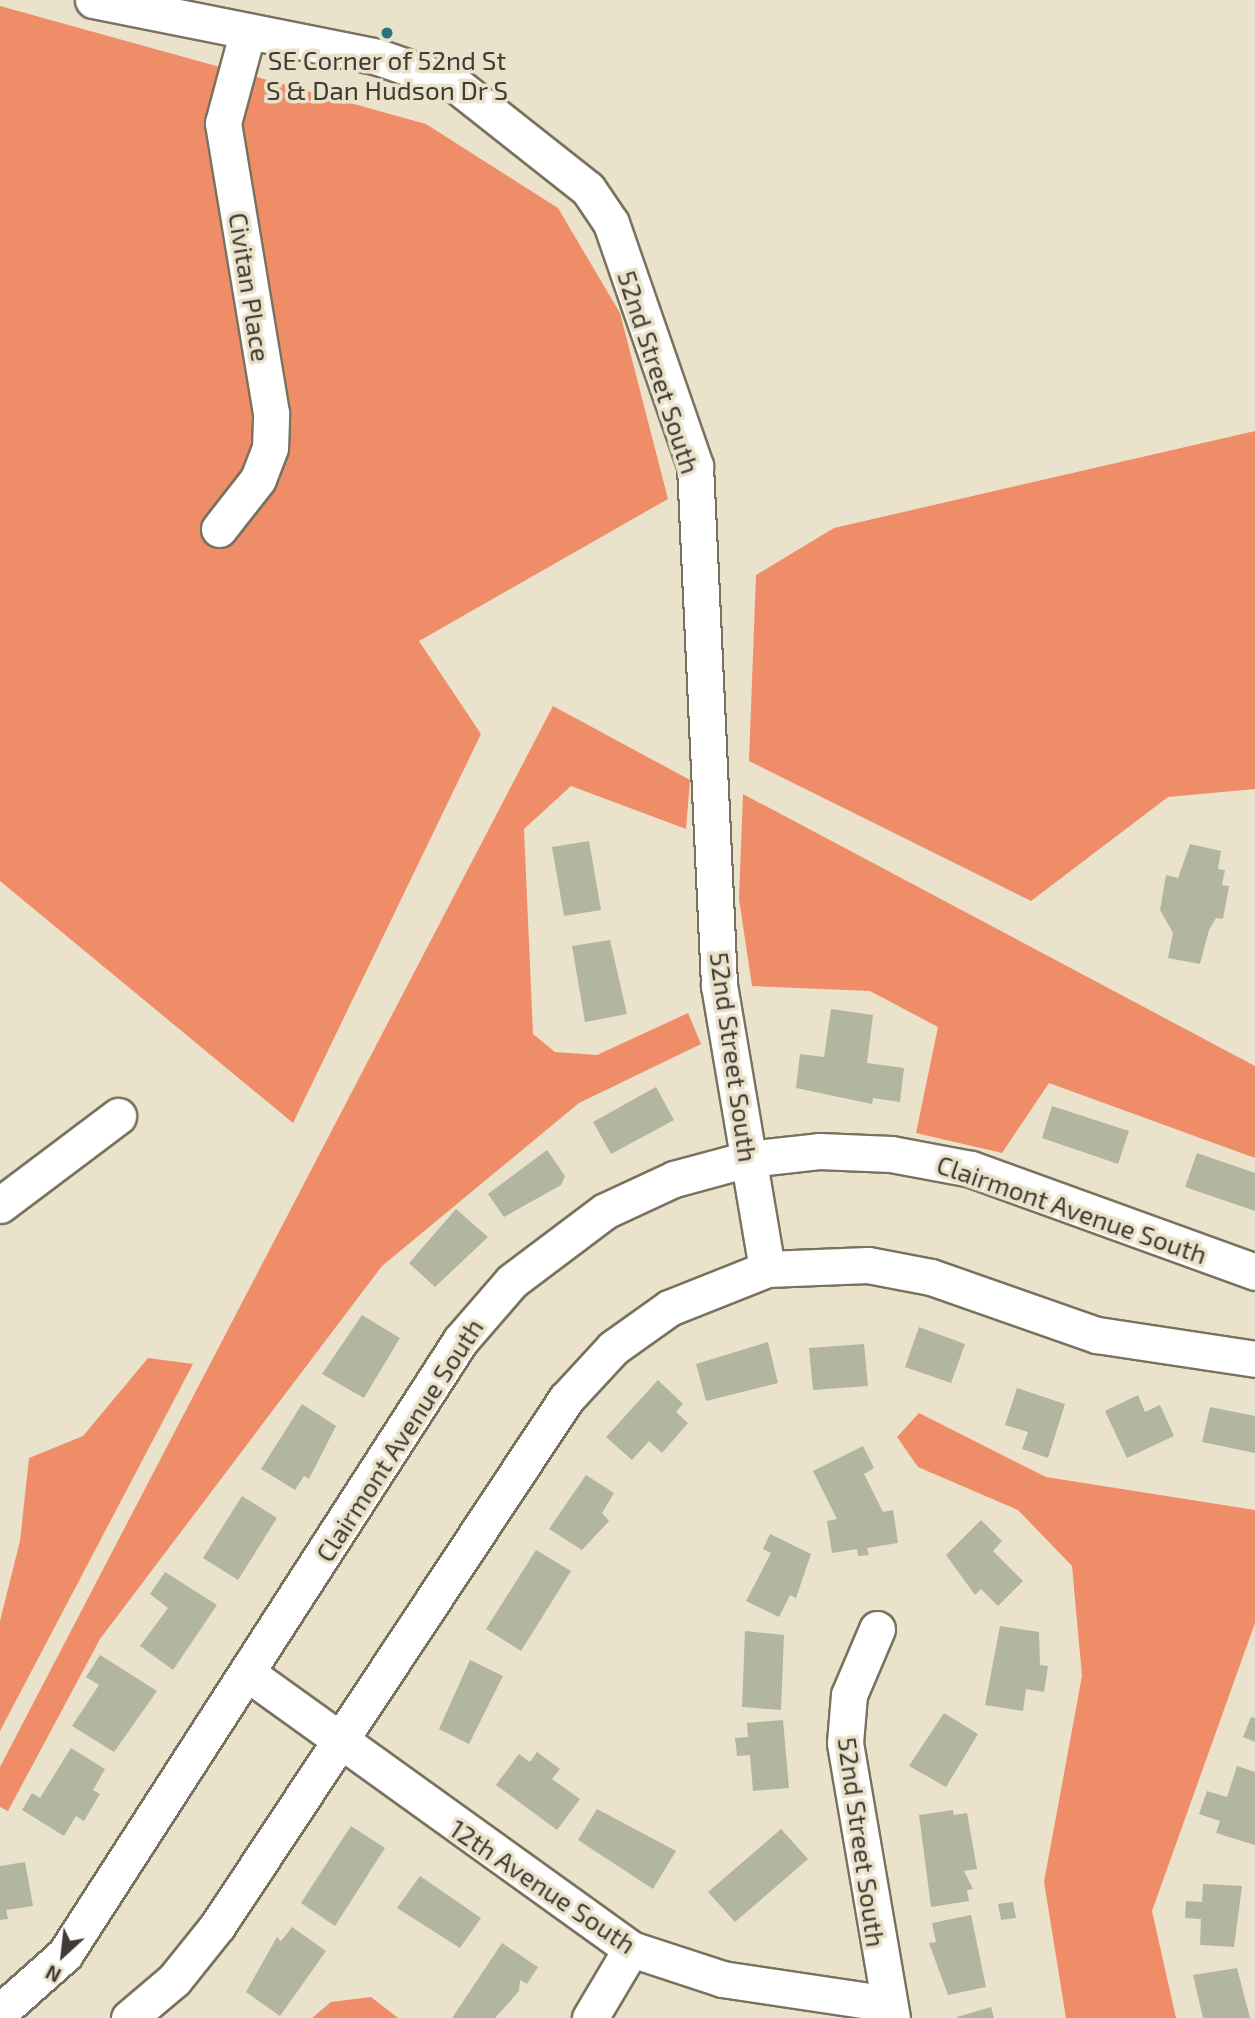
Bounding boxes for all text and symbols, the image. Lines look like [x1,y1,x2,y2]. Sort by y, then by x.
marker: SE Corner of 52nd St S & Dan Hudson Dr S [379,25,395,41]
place label: SE Corner of 52nd St S & Dan Hudson Dr S [266,44,508,106]
street label: Civitan Place [223,210,277,364]
street label: 52nd Street South [611,267,707,477]
street label: 52nd Street South [704,950,764,1164]
street label: Clairmont Avenue South [933,1148,1211,1270]
street label: Clairmont Avenue South [309,1312,489,1568]
street label: 52nd Street South [832,1735,892,1949]
street label: 12th Avenue South [444,1812,642,1960]
north arrow [28,1920,98,1990]
text: N [42,1961,65,1988]

